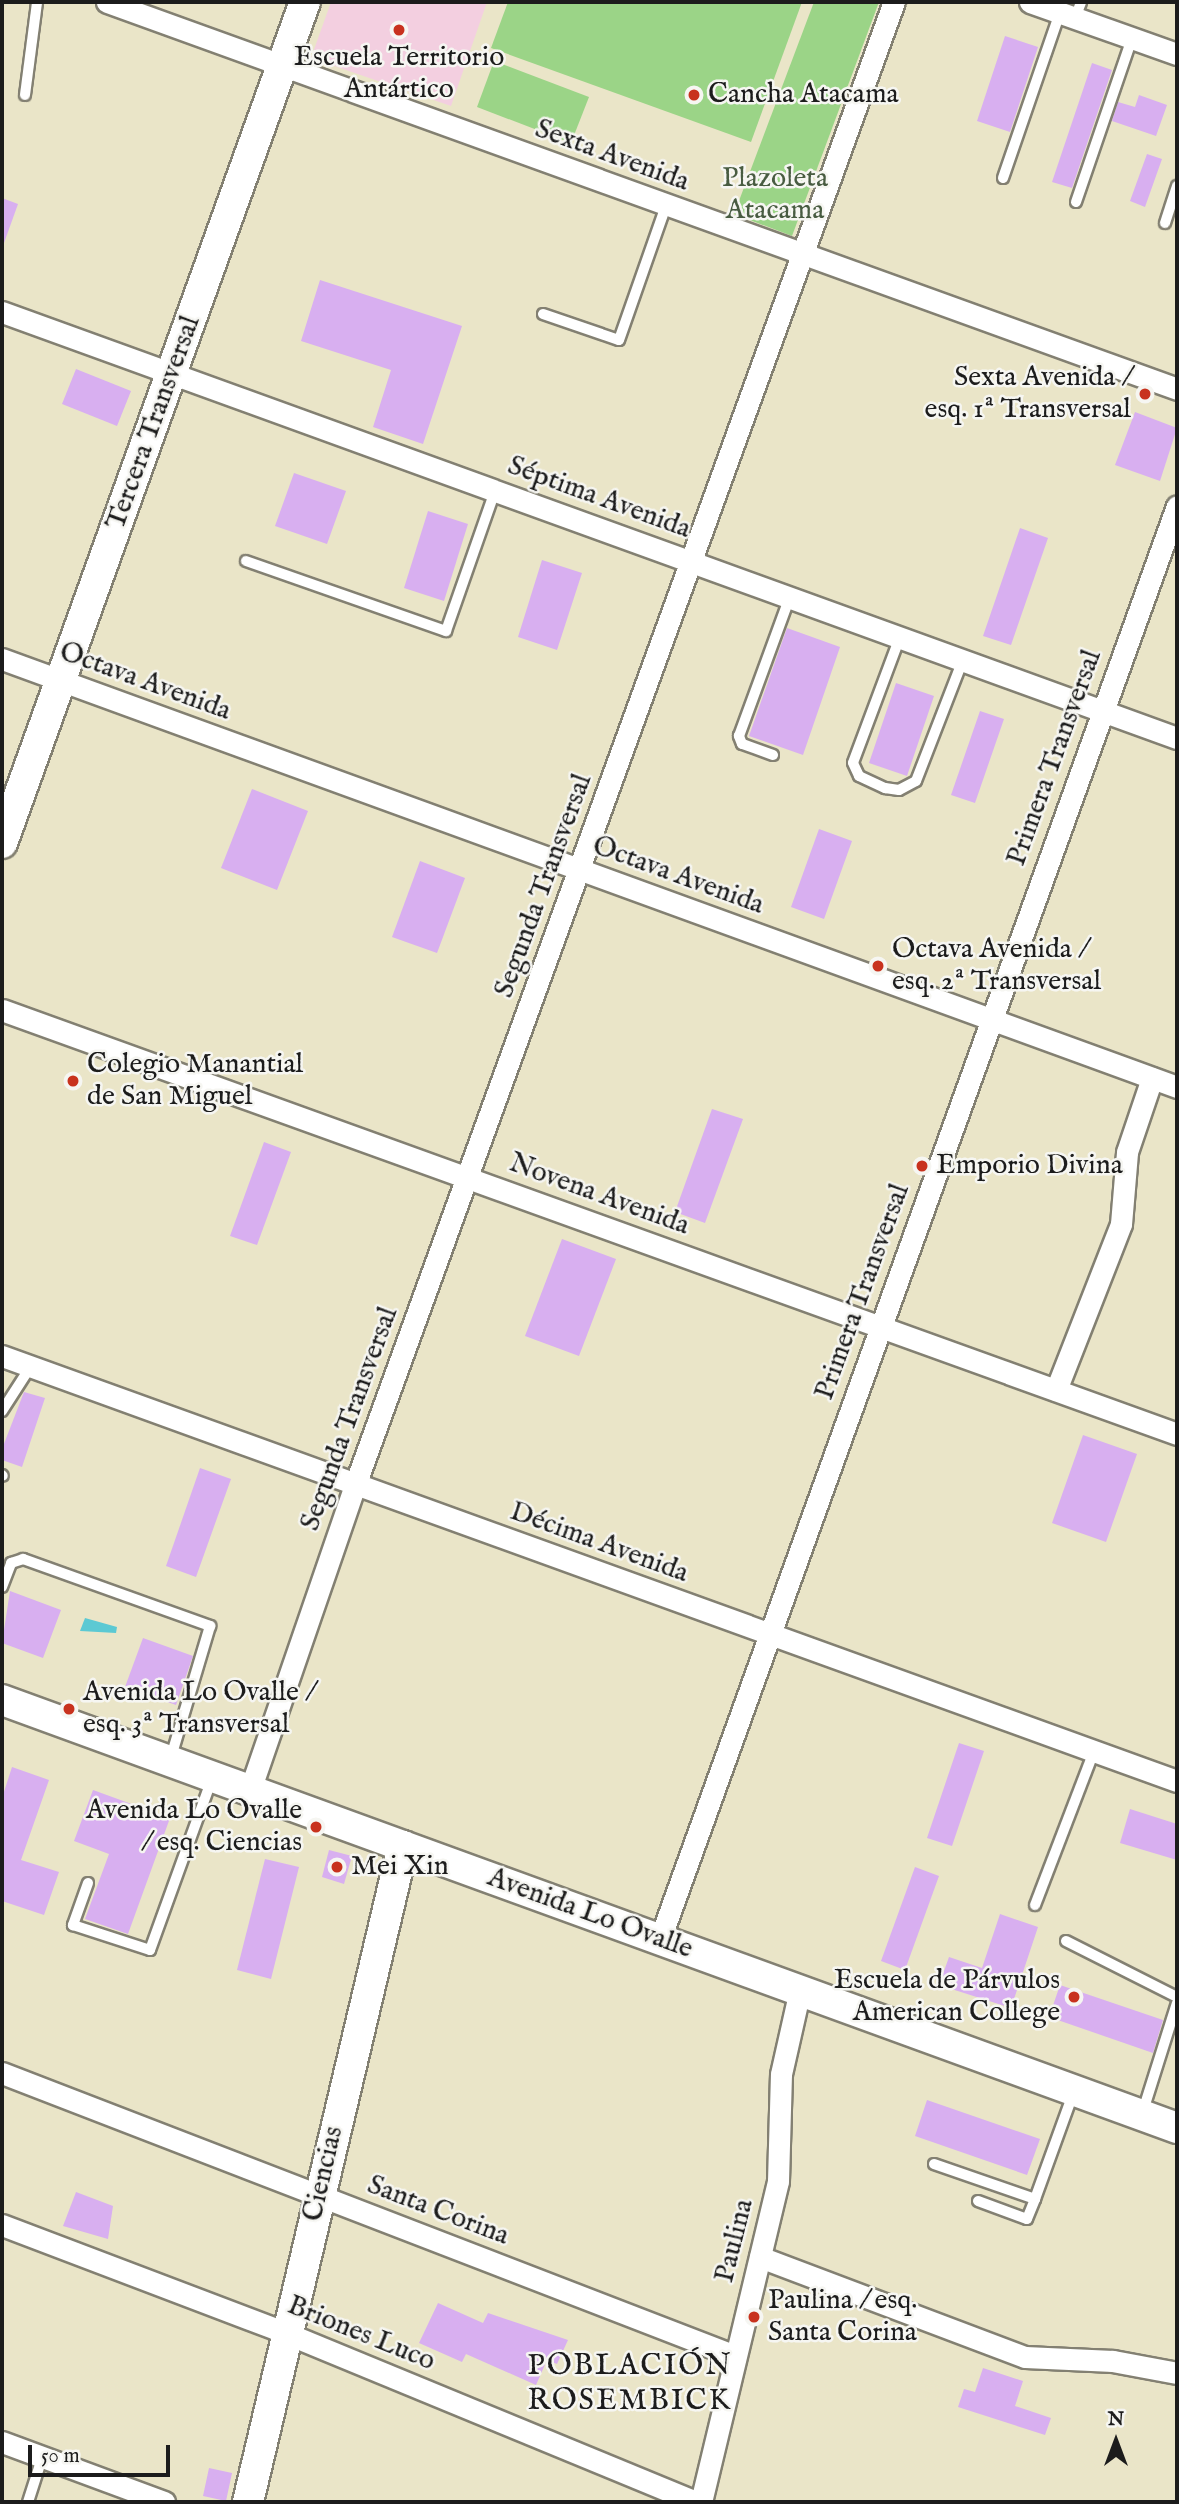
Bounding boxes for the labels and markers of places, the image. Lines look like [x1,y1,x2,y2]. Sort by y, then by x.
marker: Escuela Territorio Antártico [391,22,407,38]
place label: Escuela Territorio Antártico [294,41,504,107]
place label: Cancha Atacama [708,78,899,112]
marker: Cancha Atacama [686,87,702,103]
place label: Sexta Avenida / esq. 1ª Transversal [925,361,1131,427]
marker: Sexta Avenida / esq. 1ª Transversal [1137,386,1153,402]
place label: Octava Avenida / esq. 2ª Transversal [892,933,1101,999]
marker: Octava Avenida / esq. 2ª Transversal [870,958,886,974]
place label: Colegio Manantial de San Miguel [87,1048,303,1114]
marker: Colegio Manantial de San Miguel [65,1073,81,1089]
place label: Emporio Divina [936,1149,1123,1183]
marker: Emporio Divina [914,1158,930,1174]
place label: Avenida Lo Ovalle / esq. 3ª Transversal [83,1676,315,1742]
marker: Avenida Lo Ovalle / esq. 3ª Transversal [61,1701,77,1717]
place label: Avenida Lo Ovalle / esq. Ciencias [86,1794,302,1860]
marker: Avenida Lo Ovalle / esq. Ciencias [308,1819,324,1835]
place label: Mei Xin [351,1850,449,1884]
marker: Mei Xin [329,1859,345,1875]
place label: Escuela de Párvulos American College [834,1964,1060,2030]
marker: Escuela de Párvulos American College [1066,1989,1082,2005]
place label: Paulina / esq. Santa Corina [768,2284,917,2350]
marker: Paulina / esq. Santa Corina [746,2309,762,2325]

